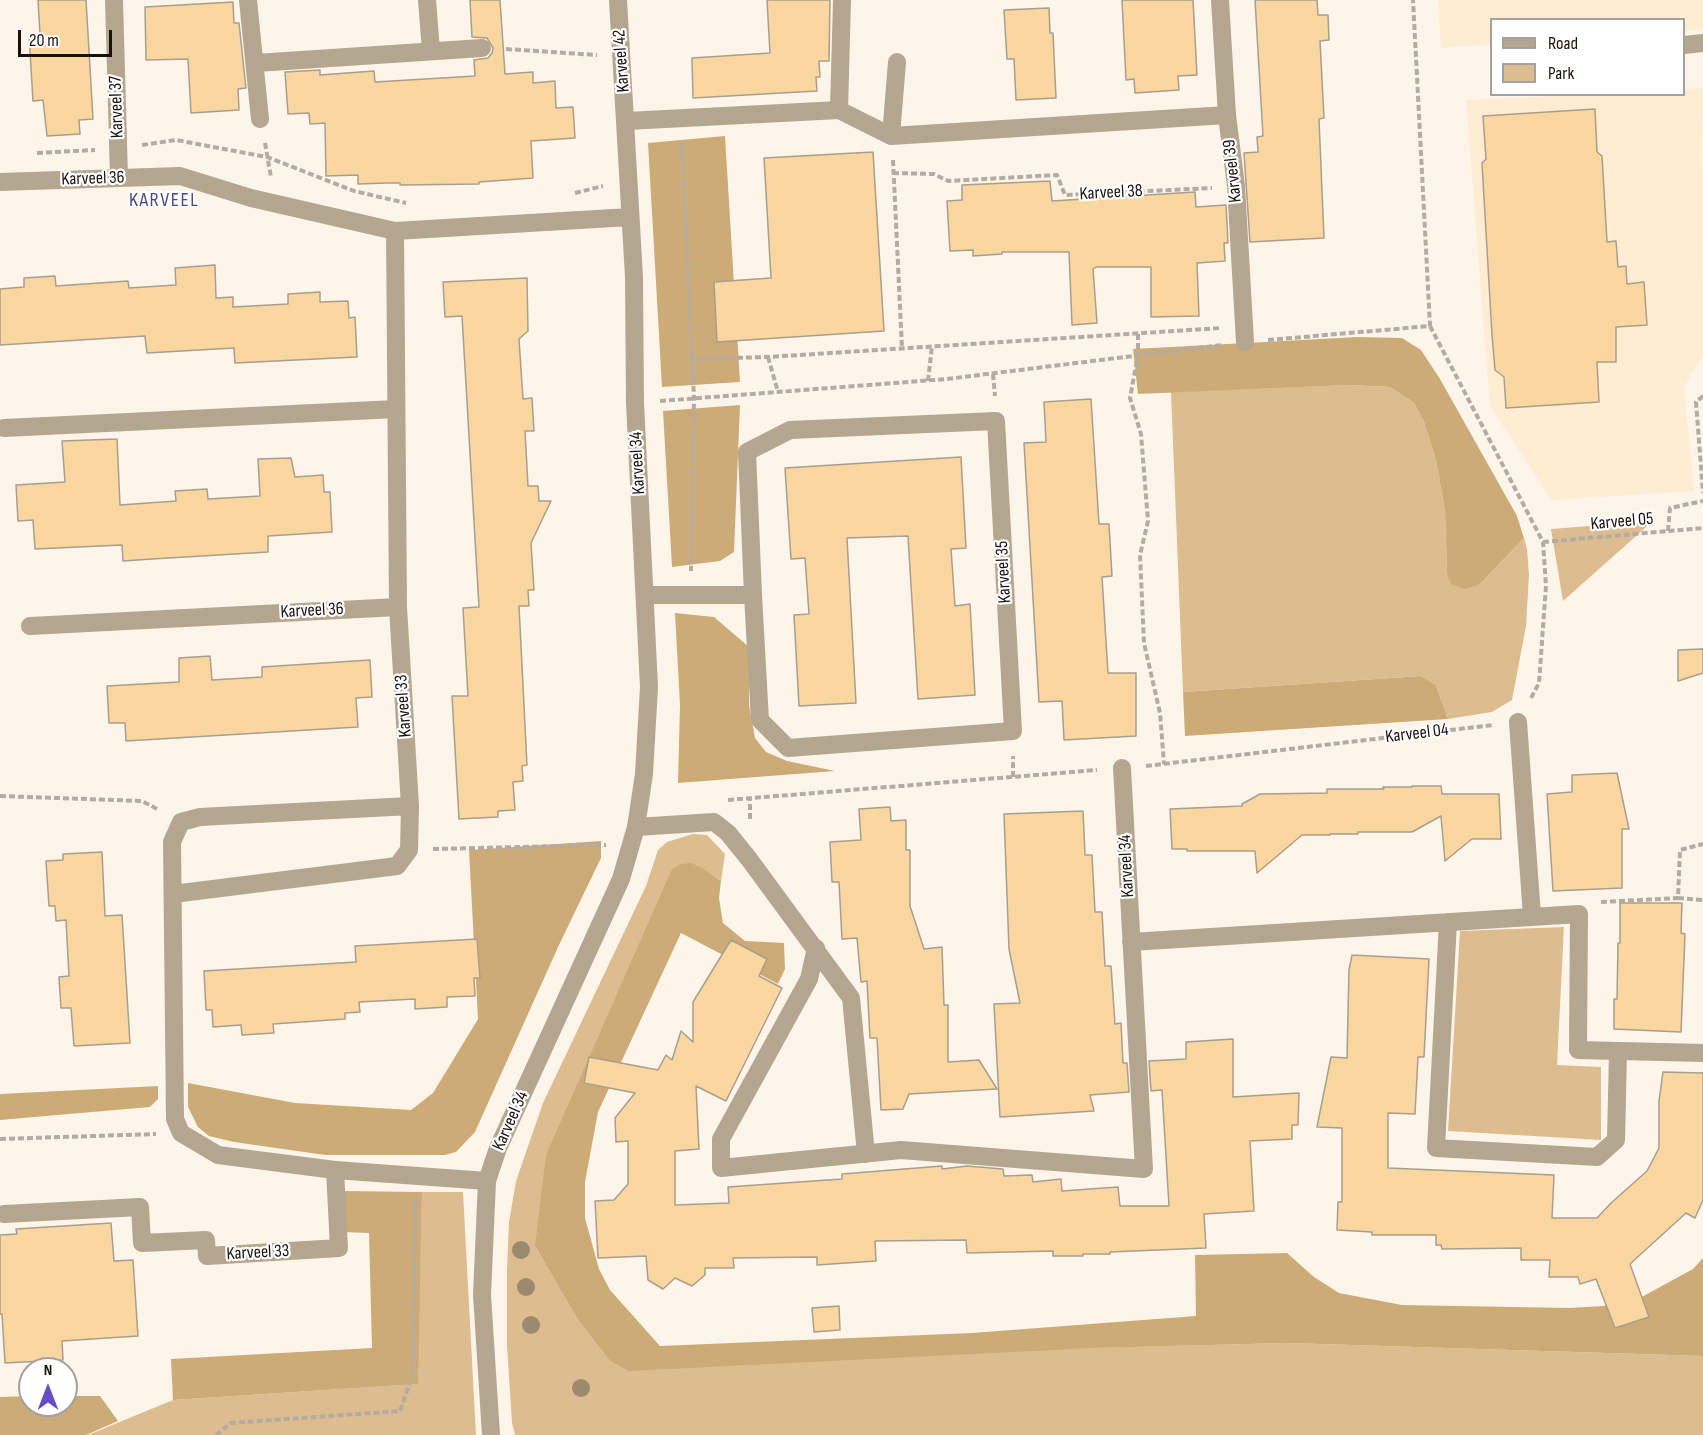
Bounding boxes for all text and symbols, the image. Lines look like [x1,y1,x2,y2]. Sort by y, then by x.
scale bar [21,18,116,56]
legend [1490,18,1685,96]
street label: Karveel 42 [609,29,635,93]
text: 20 m [29,30,59,51]
text: Road [1548,33,1578,54]
text: Park [1548,63,1574,84]
street label: Karveel 37 [105,75,129,139]
street label: Karveel 39 [1219,138,1247,204]
street label: Karveel 36 [61,167,125,191]
street label: Karveel 38 [1079,181,1143,205]
district label: KARVEEL [129,189,199,213]
street label: Karveel 34 [626,431,650,495]
street label: Karveel 05 [1590,508,1654,536]
street label: Karveel 35 [992,540,1016,604]
street label: Karveel 36 [280,599,344,623]
street label: Karveel 33 [391,674,417,738]
street label: Karveel 04 [1384,719,1450,749]
street label: Karveel 34 [1115,834,1139,898]
street label: Karveel 34 [488,1088,534,1154]
street label: Karveel 33 [226,1241,290,1265]
north arrow [18,1357,78,1417]
text: N [44,1361,52,1380]

